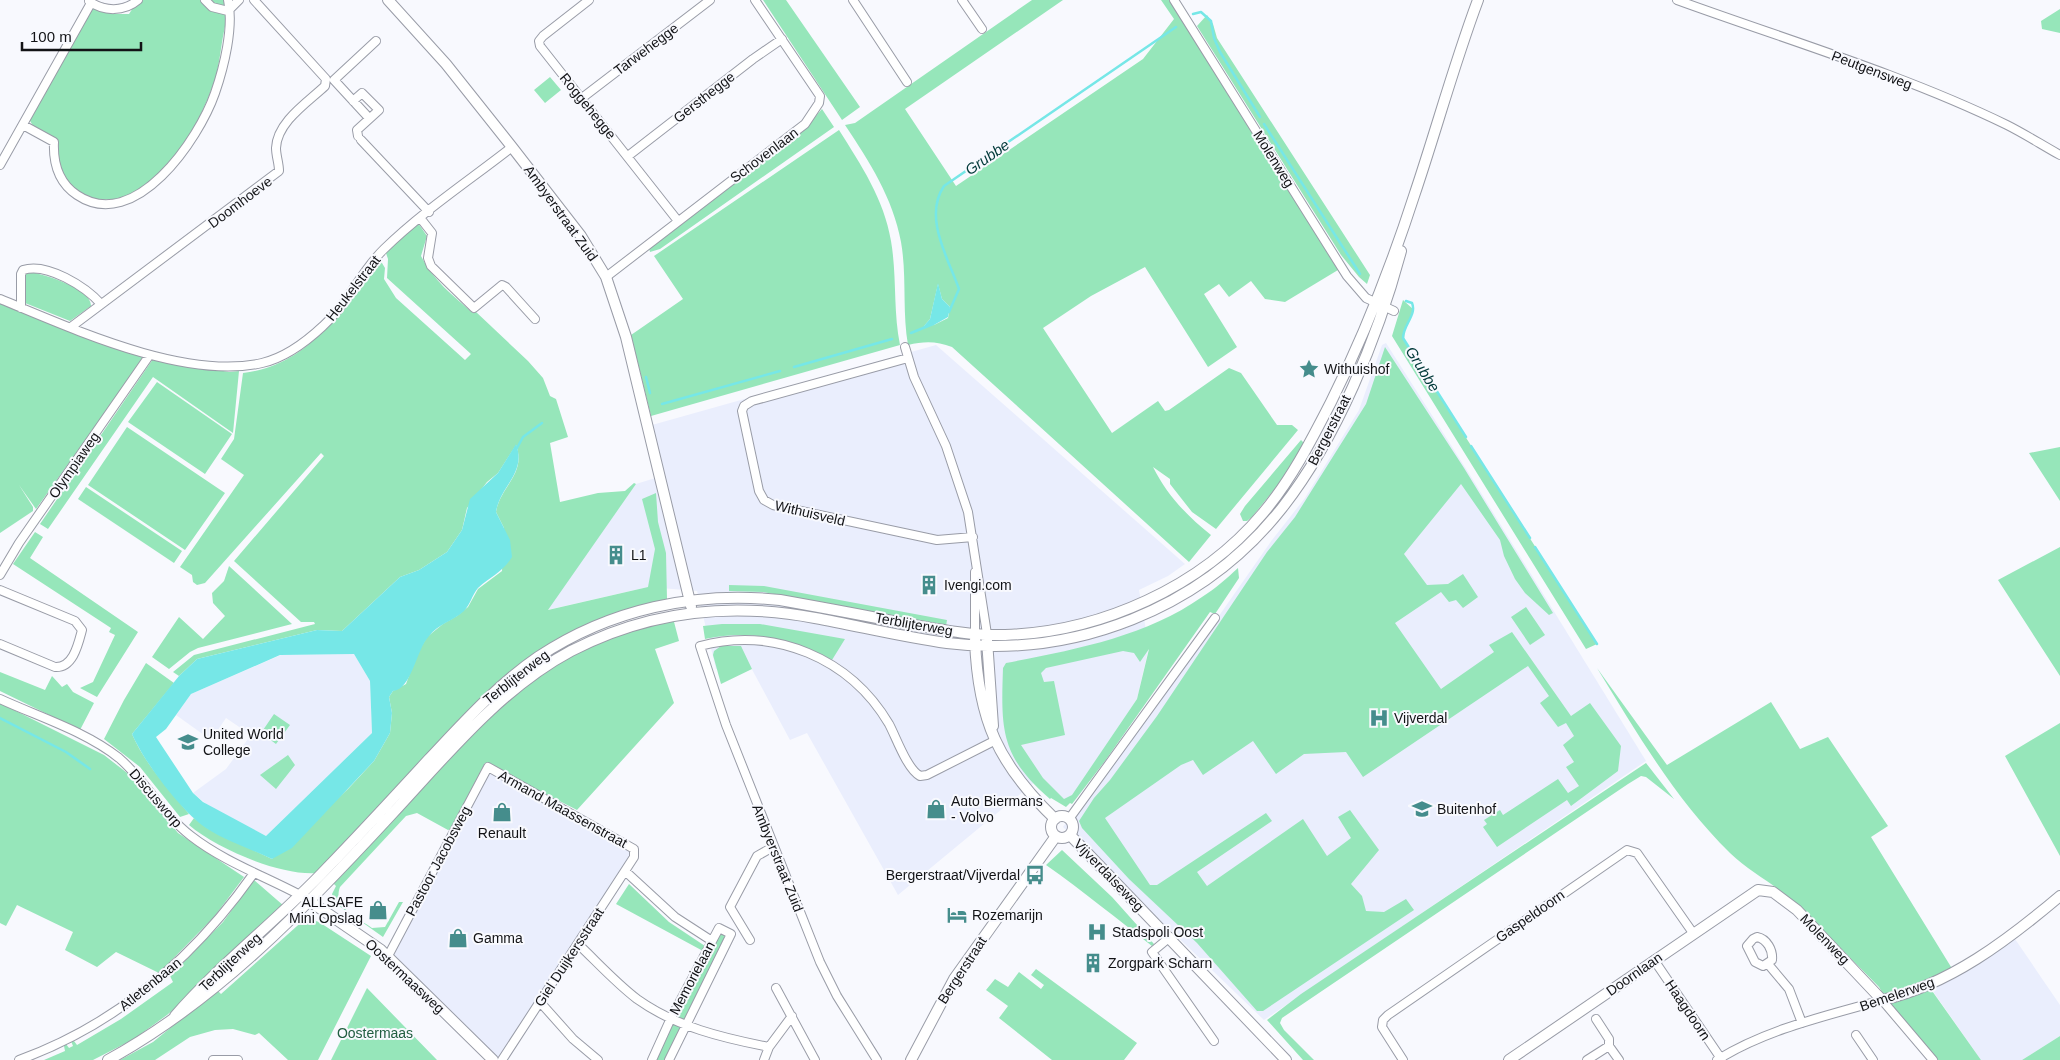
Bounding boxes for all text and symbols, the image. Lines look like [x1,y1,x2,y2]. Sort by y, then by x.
scale bar [22,20,141,52]
street label: Tarwehegge [611,20,681,78]
text: 100 m [30,28,72,45]
street label: Peutgensweg [1830,47,1914,93]
street label: Gersthegge [670,68,738,126]
street label: Roggehegge [557,70,620,142]
street label: Schovenlaan [727,124,801,186]
street label: Molenweg [1250,128,1298,190]
water label: Grubbe [962,136,1012,178]
street label: Ambyerstraat Zuid [521,162,601,264]
street label: Doomhoeve [205,173,275,231]
street label: Heukelstraat [323,252,384,324]
water label: Grubbe [1403,343,1443,395]
place icon: Withuishof [1298,358,1320,380]
place label: Withuishof [1324,361,1389,377]
street label: Bergerstraat [1304,392,1354,468]
street label: Olympiaweg [45,429,103,501]
street label: Withuisveld [773,497,847,529]
building icon: L1 [605,544,627,566]
place label: L1 [631,547,647,563]
building icon: Ivengi.com [918,574,940,596]
place label: Ivengi.com [944,577,1012,593]
street label: Terblijterweg [874,609,954,639]
street label: Terblijterweg [480,647,552,707]
hospital icon: Vijverdal [1368,707,1390,729]
place label: Vijverdal [1394,710,1447,726]
place label: United World College [203,726,284,758]
school or university icon: United World College [177,731,199,753]
street label: Discusworp [126,765,186,831]
street label: Armand Maassenstraat [496,767,630,851]
place label: Auto Biermans - Volvo [951,793,1043,825]
shop icon: Auto Biermans - Volvo [925,798,947,820]
school or university icon: Buitenhof [1411,798,1433,820]
shop icon: Renault [491,801,513,823]
place label: Buitenhof [1437,801,1496,817]
street label: Ambyerstraat Zuid [749,802,807,914]
street label: Pastoor Jacobsweg [402,803,474,919]
place label: Renault [478,825,526,841]
street label: Vijverdalseweg [1071,836,1147,914]
bus stop icon: Bergerstraat/Vijverdal [1024,864,1046,886]
place label: Bergerstraat/Vijverdal [886,867,1020,883]
street label: Gaspeldoorn [1493,886,1567,946]
place label: ALLSAFE Mini Opslag [289,894,363,926]
shop icon: ALLSAFE Mini Opslag [367,899,389,921]
hotel icon: Rozemarijn [946,904,968,926]
street label: Giel Duijkersstraat [531,905,607,1009]
place label: Rozemarijn [972,907,1043,923]
street label: Molenweg [1797,910,1853,968]
hospital icon: Stadspoli Oost [1086,921,1108,943]
place label: Stadspoli Oost [1112,924,1203,940]
shop icon: Gamma [447,927,469,949]
street label: Terblijterweg [196,929,264,995]
place label: Gamma [473,930,523,946]
street label: Bergerstraat [934,933,990,1007]
street label: Oostermaasweg [362,935,448,1017]
street label: Memorielaan [666,939,718,1017]
street label: Doornlaan [1603,949,1665,999]
building icon: Zorgpark Scharn [1082,952,1104,974]
street label: Atletenbaan [116,954,184,1014]
place label: Zorgpark Scharn [1108,955,1212,971]
street label: Bemelerweg [1858,974,1936,1014]
street label: Haagdoorn [1662,977,1714,1043]
park label: Oostermaas [337,1025,413,1041]

